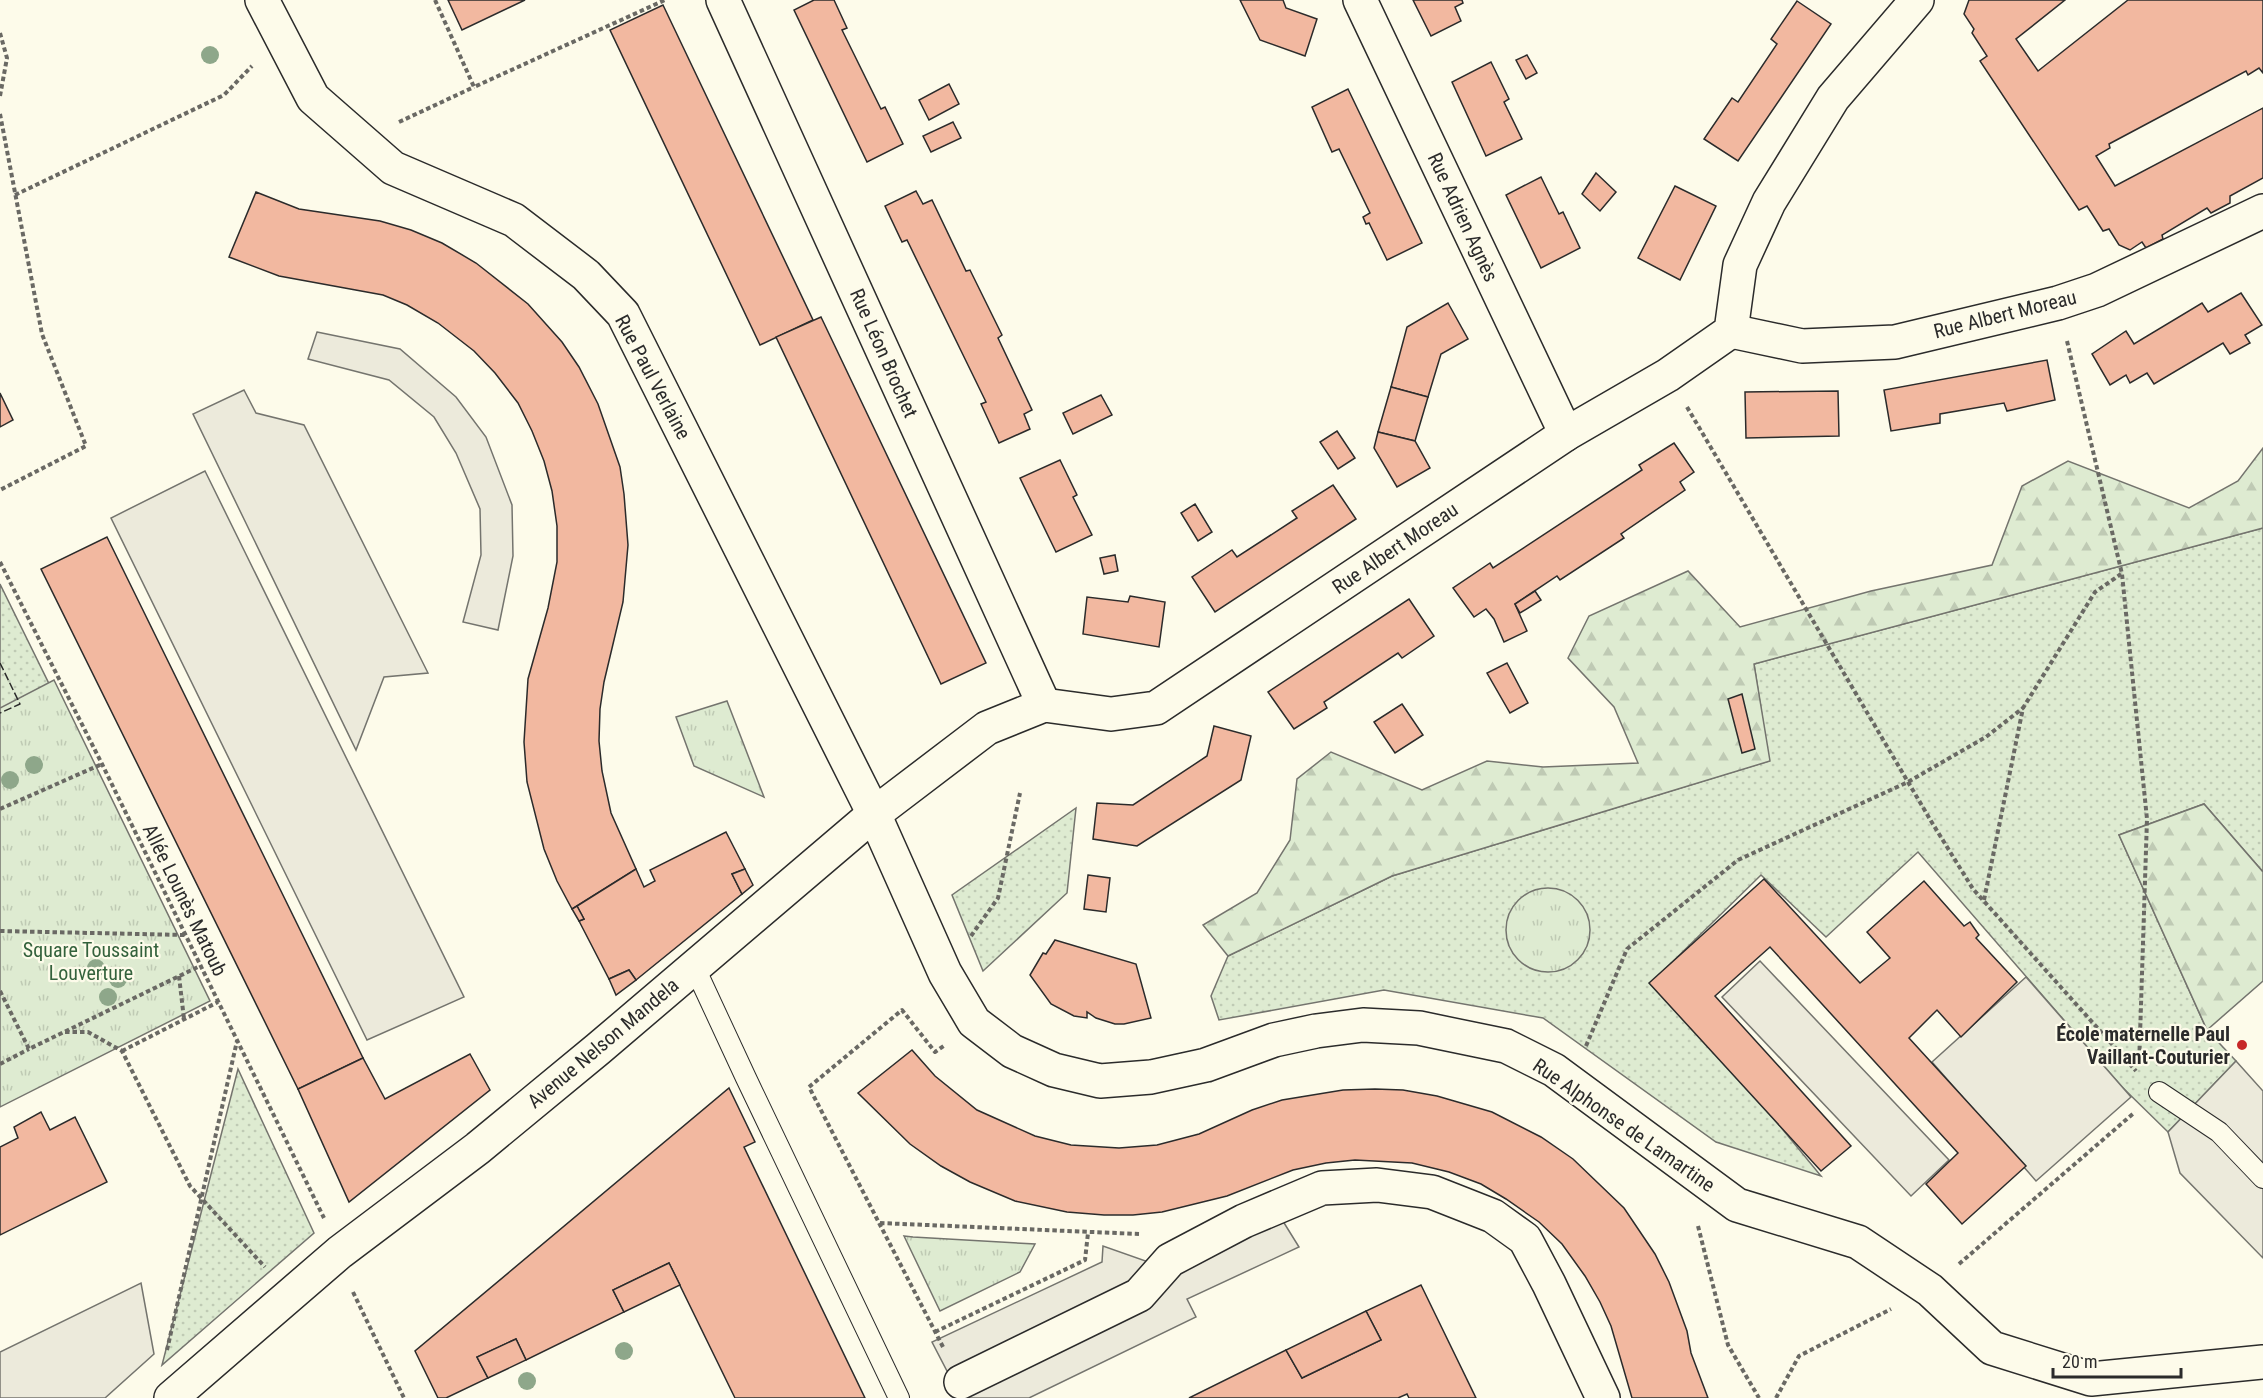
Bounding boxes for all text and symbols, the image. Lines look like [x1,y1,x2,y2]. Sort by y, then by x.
street label: Rue Adrien Agnès [1423,149,1503,285]
street label: Rue Léon Brochet [845,285,923,421]
street label: Rue Albert Moreau [1931,285,2079,343]
street label: Rue Paul Verlaine [610,311,696,443]
street label: Rue Albert Moreau [1328,497,1462,599]
street label: Allée Lounès Matoub [138,820,232,980]
park label: Square Toussaint Louverture [23,938,159,985]
street label: Avenue Nelson Mandela [523,973,683,1113]
place label: École maternelle Paul Vaillant-Couturier [2056,1022,2230,1069]
marker: École maternelle Paul Vaillant-Couturier [2235,1038,2249,1052]
street label: Rue Alphonse de Lamartine [1528,1053,1720,1197]
scale bar [2053,1341,2180,1379]
text: 20 m [2062,1351,2097,1372]

